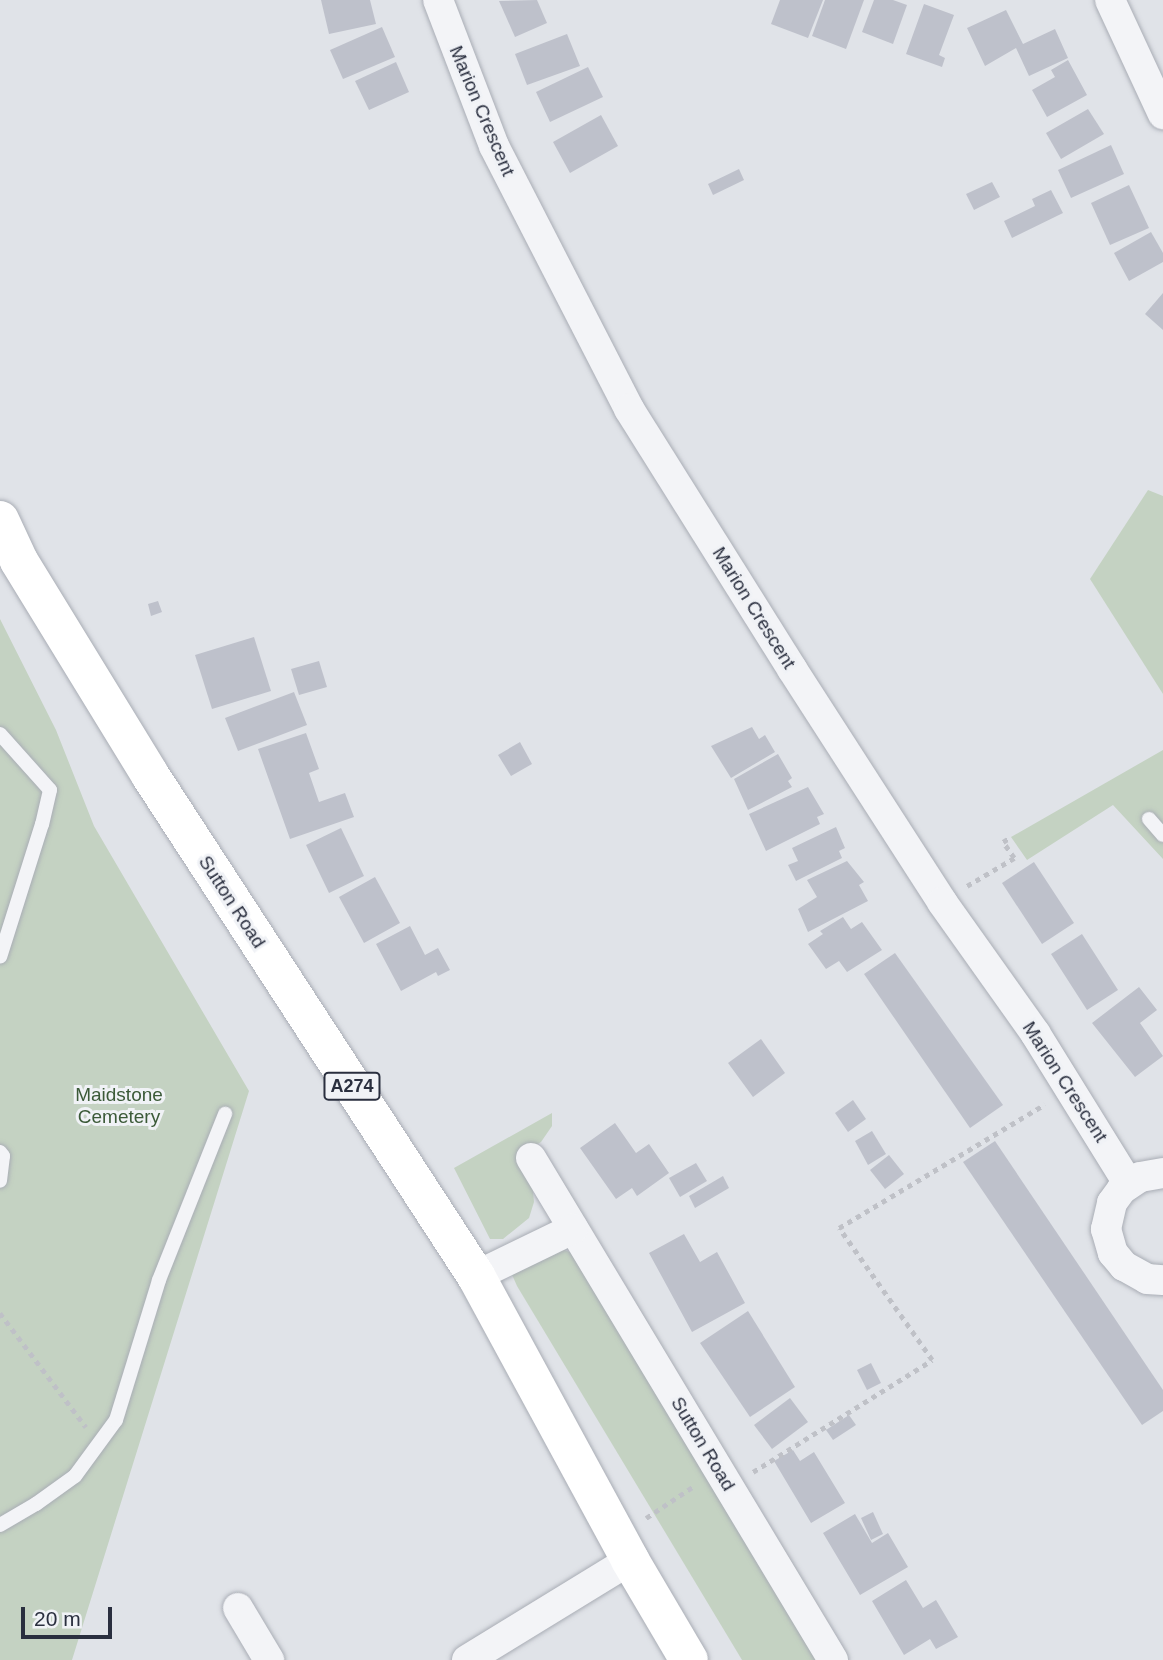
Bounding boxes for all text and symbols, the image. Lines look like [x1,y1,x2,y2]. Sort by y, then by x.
street label: Marion Crescent [444,42,520,180]
street label: Marion Crescent [707,543,801,673]
street label: Sutton Road [194,851,270,953]
street label: Marion Crescent [1017,1017,1113,1147]
road number: A274 [322,1072,382,1100]
park label: Maidstone Cemetery [75,1084,163,1128]
street label: Sutton Road [666,1393,740,1495]
scale bar [24,1594,116,1638]
text: 20 m [34,1607,81,1630]

